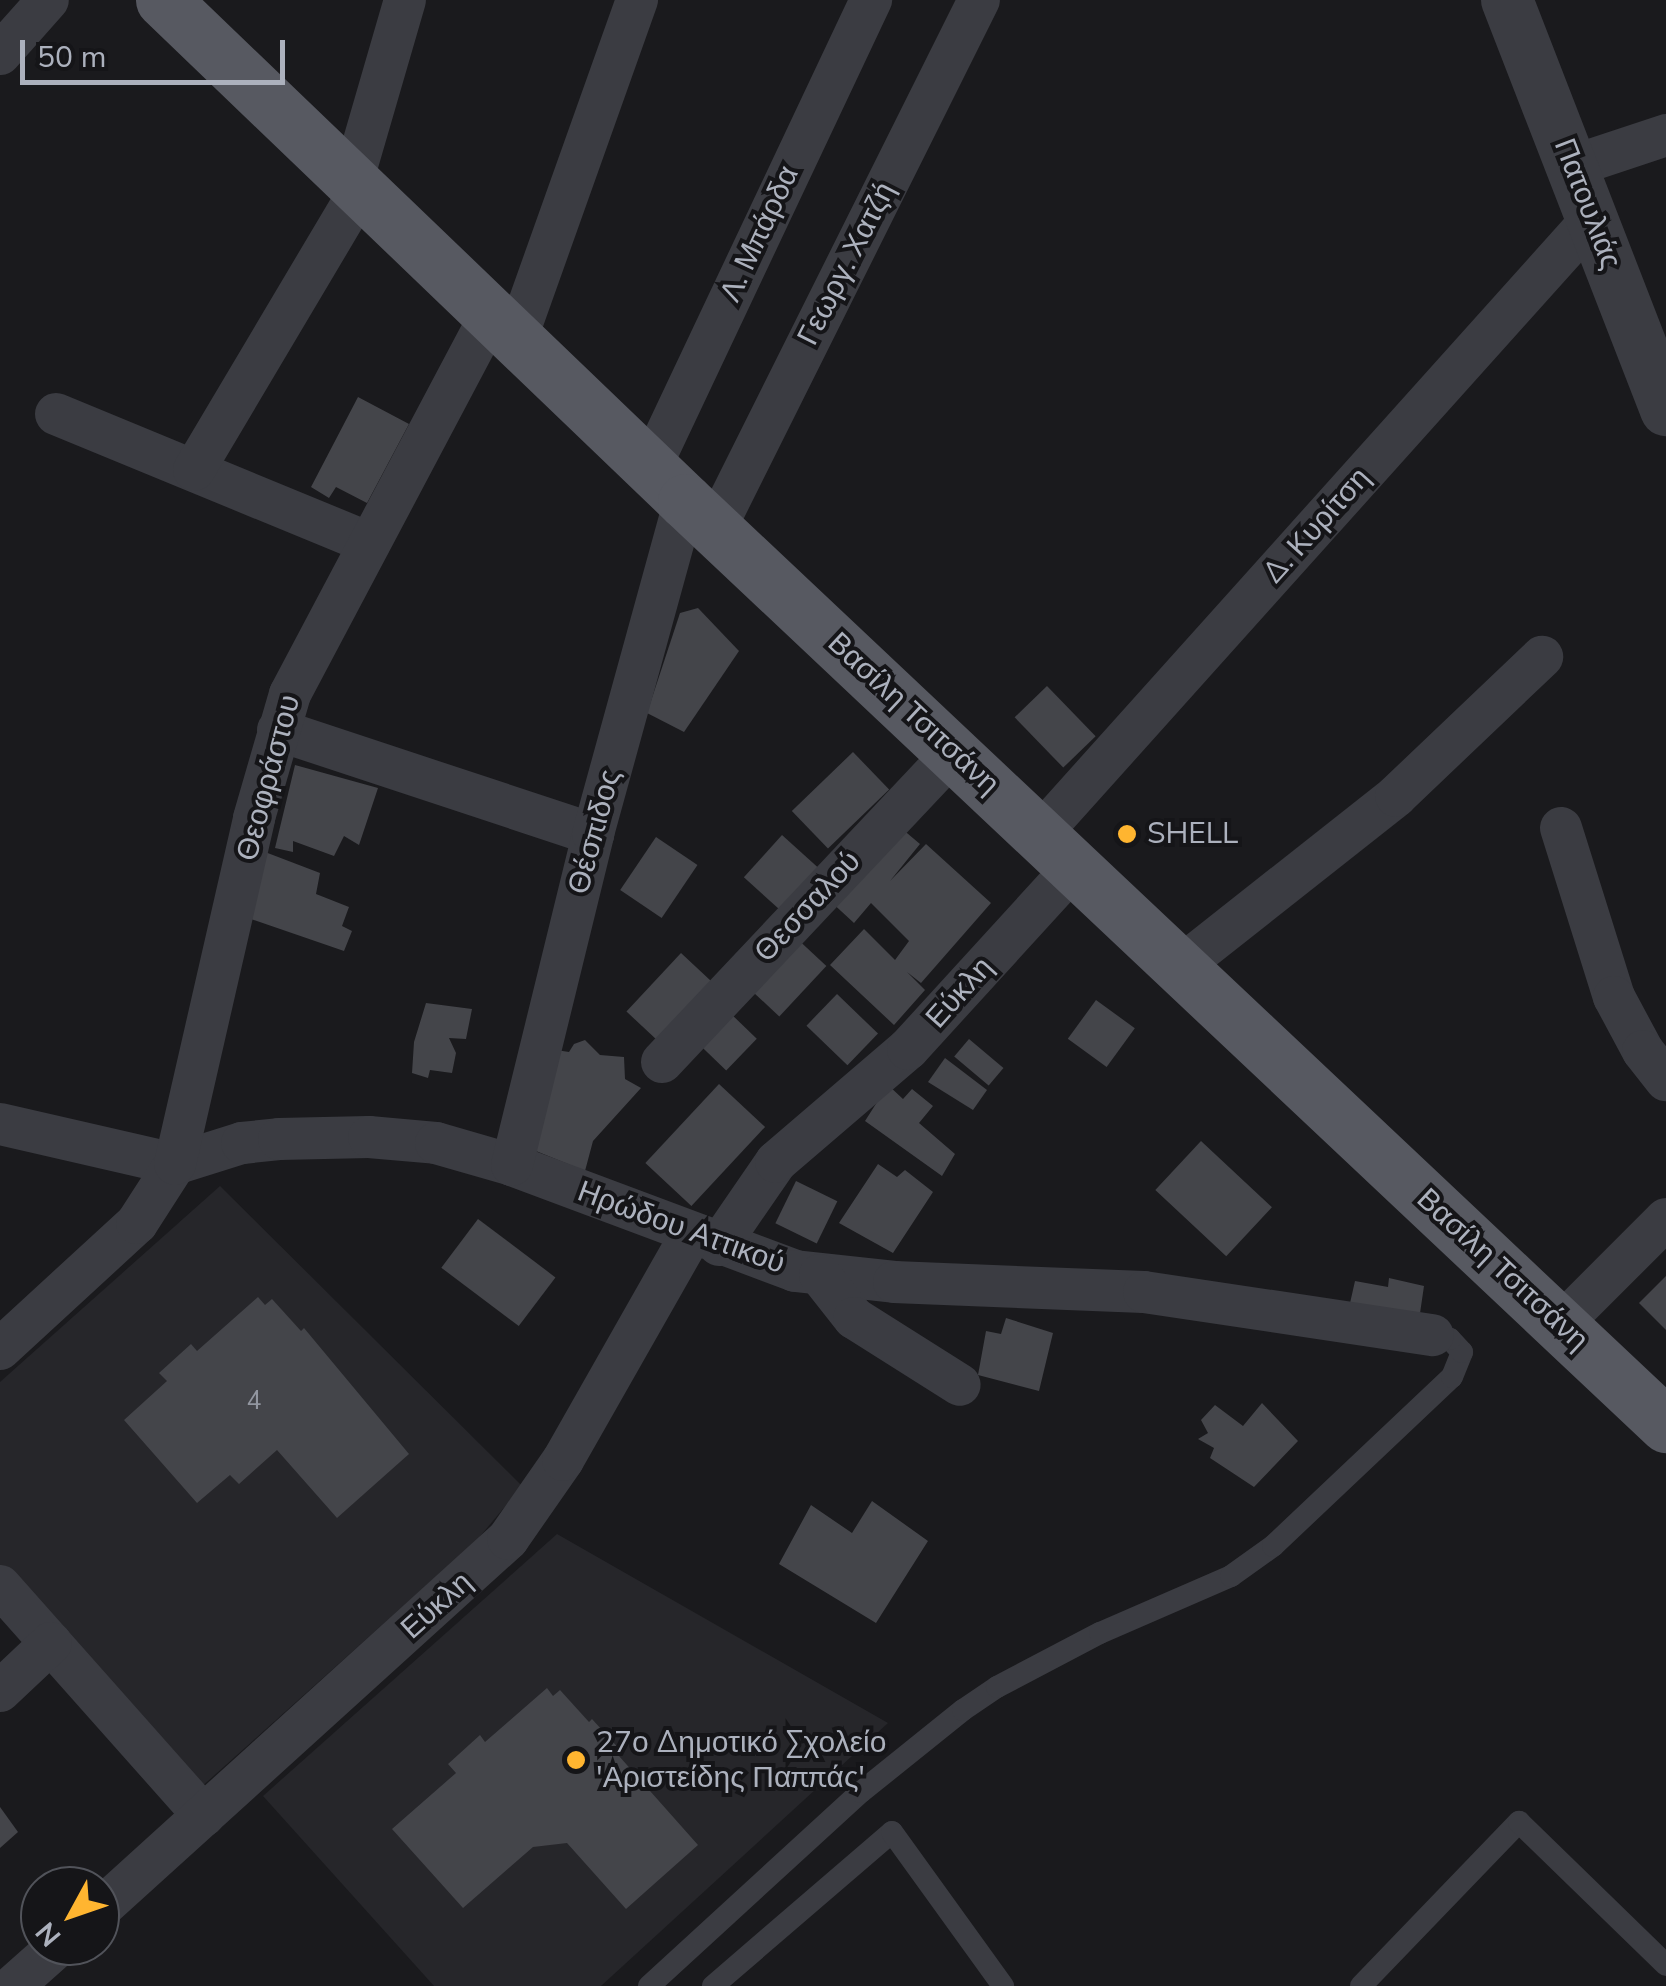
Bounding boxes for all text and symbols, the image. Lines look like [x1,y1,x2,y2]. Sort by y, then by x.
scale bar [25,20,290,82]
text: 50 m [37,37,106,78]
street label: Πατουλιάς [1546,134,1628,274]
street label: Λ. Μπάρδα [713,160,807,308]
street label: Γεωργ. Χατζή [791,176,903,352]
street label: Δ. Κυρίτση [1256,461,1378,591]
street label: Βασίλη Τσιτσάνη [820,625,1006,803]
street label: Θεοφράστου [230,691,308,865]
street label: Θέσπιδος [561,766,629,898]
place label: SHELL [1147,816,1238,852]
marker: SHELL [1116,823,1138,845]
street label: Θεσσαλού [748,844,868,970]
street label: Εύκλη [919,950,1001,1036]
street label: Ηρώδου Αττικού [573,1174,789,1282]
street label: Βασίλη Τσιτσάνη [1409,1181,1595,1359]
house number: 4 [247,1386,261,1416]
street label: Εύκλη [394,1565,480,1647]
place label: 27ο Δημοτικό Σχολείο 'Αριστείδης Παππάς' [596,1725,886,1796]
marker: 27ο Δημοτικό Σχολείο 'Αριστείδης Παππάς' [565,1749,587,1771]
north arrow [20,1866,120,1966]
text: N [27,1914,70,1954]

